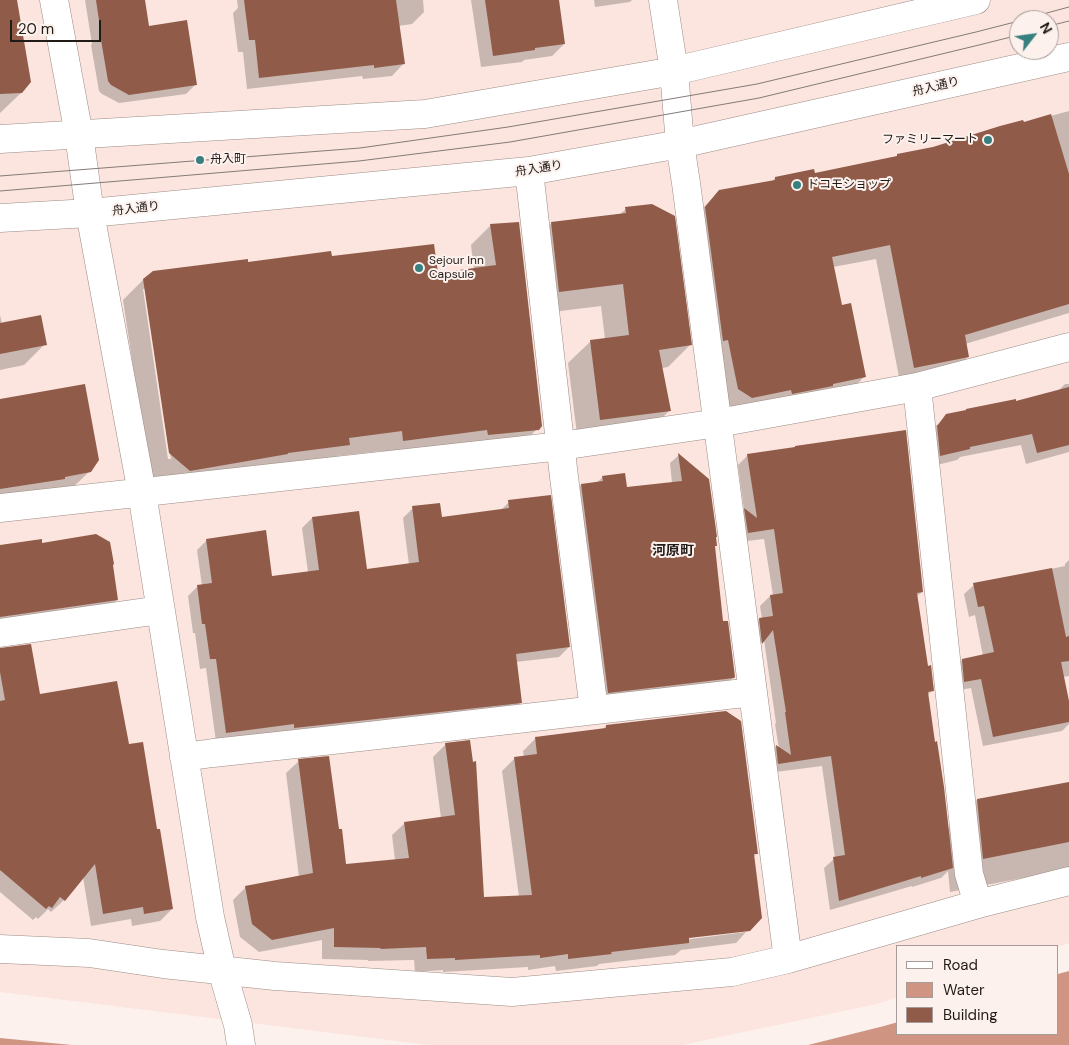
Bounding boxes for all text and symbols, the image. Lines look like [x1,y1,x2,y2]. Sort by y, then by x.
scale bar [12,10,104,42]
north arrow [1009,10,1059,60]
text: 20 m [18,19,54,39]
text: N [1036,19,1056,37]
street label: 舟入通り [911,75,961,99]
place label: ファミリーマート [882,133,978,147]
marker: ファミリーマート [982,134,994,146]
place label: 舟入町 [210,153,246,167]
marker: 舟入町 [194,154,206,166]
street label: 舟入通り [514,158,564,180]
place label: ドコモショップ [807,178,891,192]
marker: ドコモショップ [791,179,803,191]
street label: 舟入通り [111,199,161,219]
place label: Sejour Inn Capsule [429,254,484,282]
marker: Sejour Inn Capsule [413,262,425,274]
district label: 河原町 [652,543,694,559]
legend [896,945,1059,1035]
text: Road [943,955,978,975]
text: Water [943,980,984,1000]
text: Building [943,1005,998,1025]

